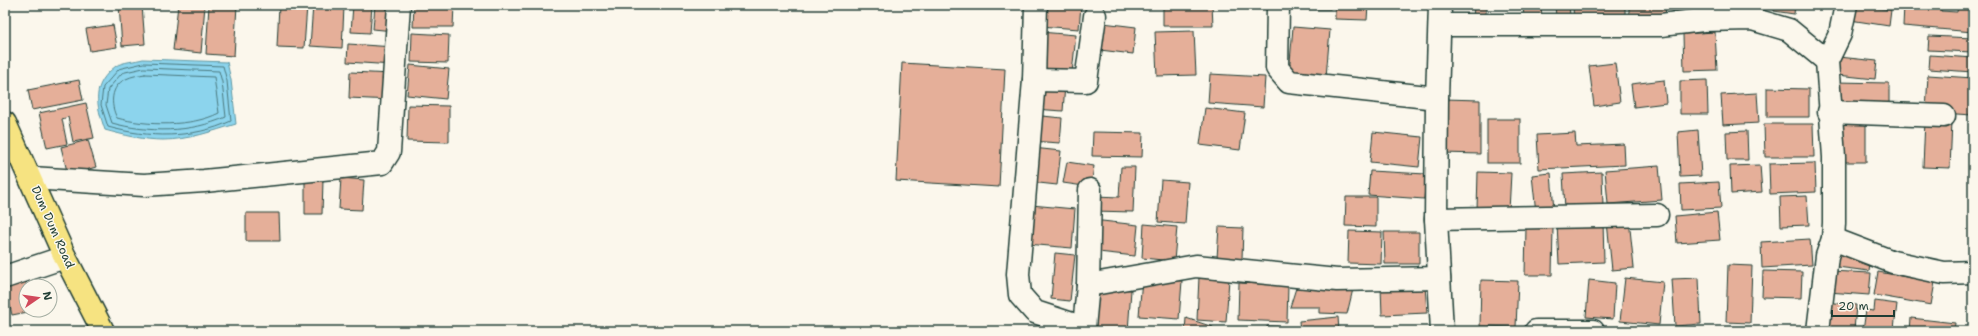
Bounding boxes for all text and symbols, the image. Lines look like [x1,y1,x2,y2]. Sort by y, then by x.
street label: Dum Dum Road [28,183,78,271]
north arrow [18,278,58,318]
text: N [39,290,56,302]
scale bar [1832,292,1894,318]
text: 20 m [1838,298,1869,314]

